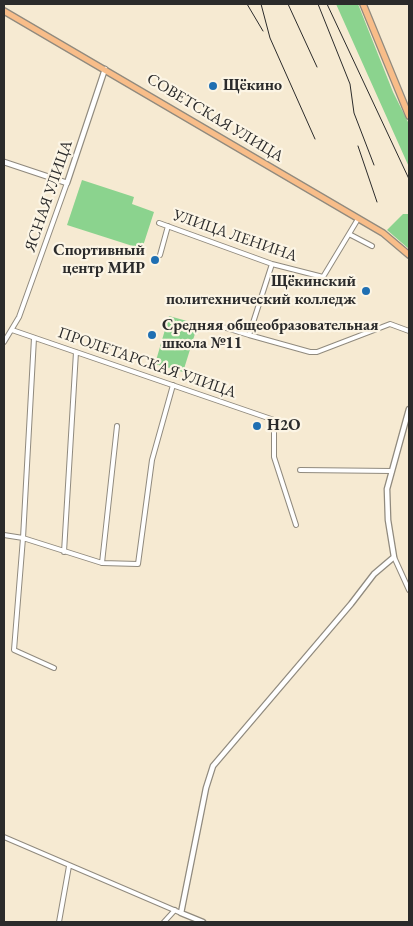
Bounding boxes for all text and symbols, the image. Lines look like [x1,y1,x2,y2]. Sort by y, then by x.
street label: СОВЕТСКАЯ УЛИЦА [143,70,287,166]
place label: Щёкино [223,76,282,96]
marker: Щёкино [207,80,219,92]
street label: ЯСНАЯ УЛИЦА [21,138,77,254]
street label: УЛИЦА ЛЕНИНА [170,206,300,266]
place label: Спортивный центр МИР [53,241,145,279]
marker: Спортивный центр МИР [149,254,161,266]
place label: Щёкинский политехнический колледж [166,272,356,310]
marker: Щёкинский политехнический колледж [360,285,372,297]
place label: Средняя общеобразовательная школа №11 [162,316,379,354]
street label: ПРОЛЕТАРСКАЯ УЛИЦА [55,323,239,403]
marker: Средняя общеобразовательная школа №11 [146,329,158,341]
place label: Н2О [267,416,300,436]
marker: Н2О [251,420,263,432]

